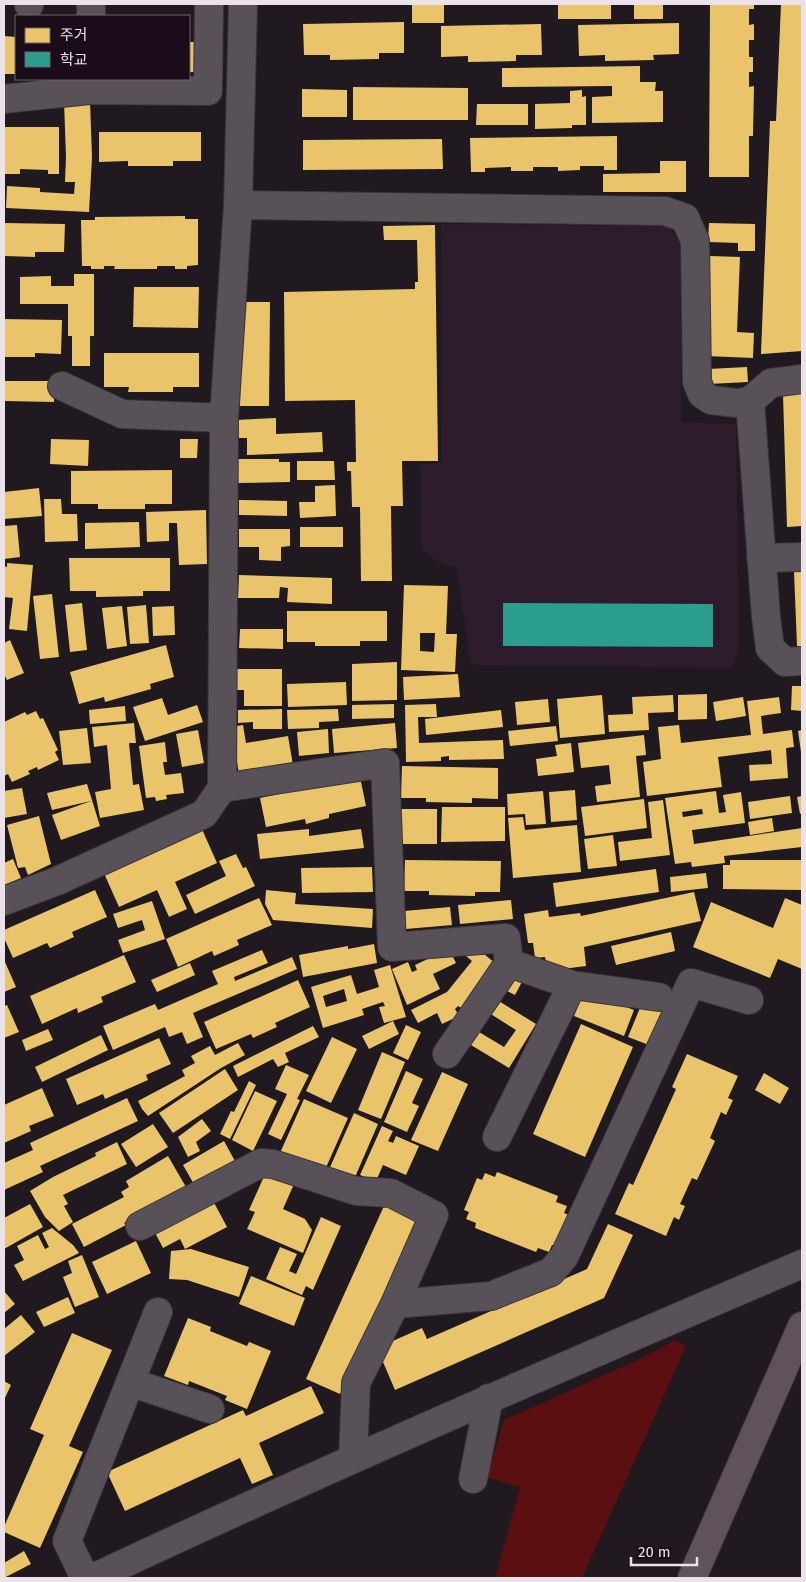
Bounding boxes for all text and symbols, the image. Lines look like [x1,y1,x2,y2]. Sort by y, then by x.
legend [15,15,190,80]
text: 주거 [60,26,88,44]
text: 학교 [60,51,88,69]
scale bar [631,1534,697,1566]
text: 20 m [638,1543,671,1561]

